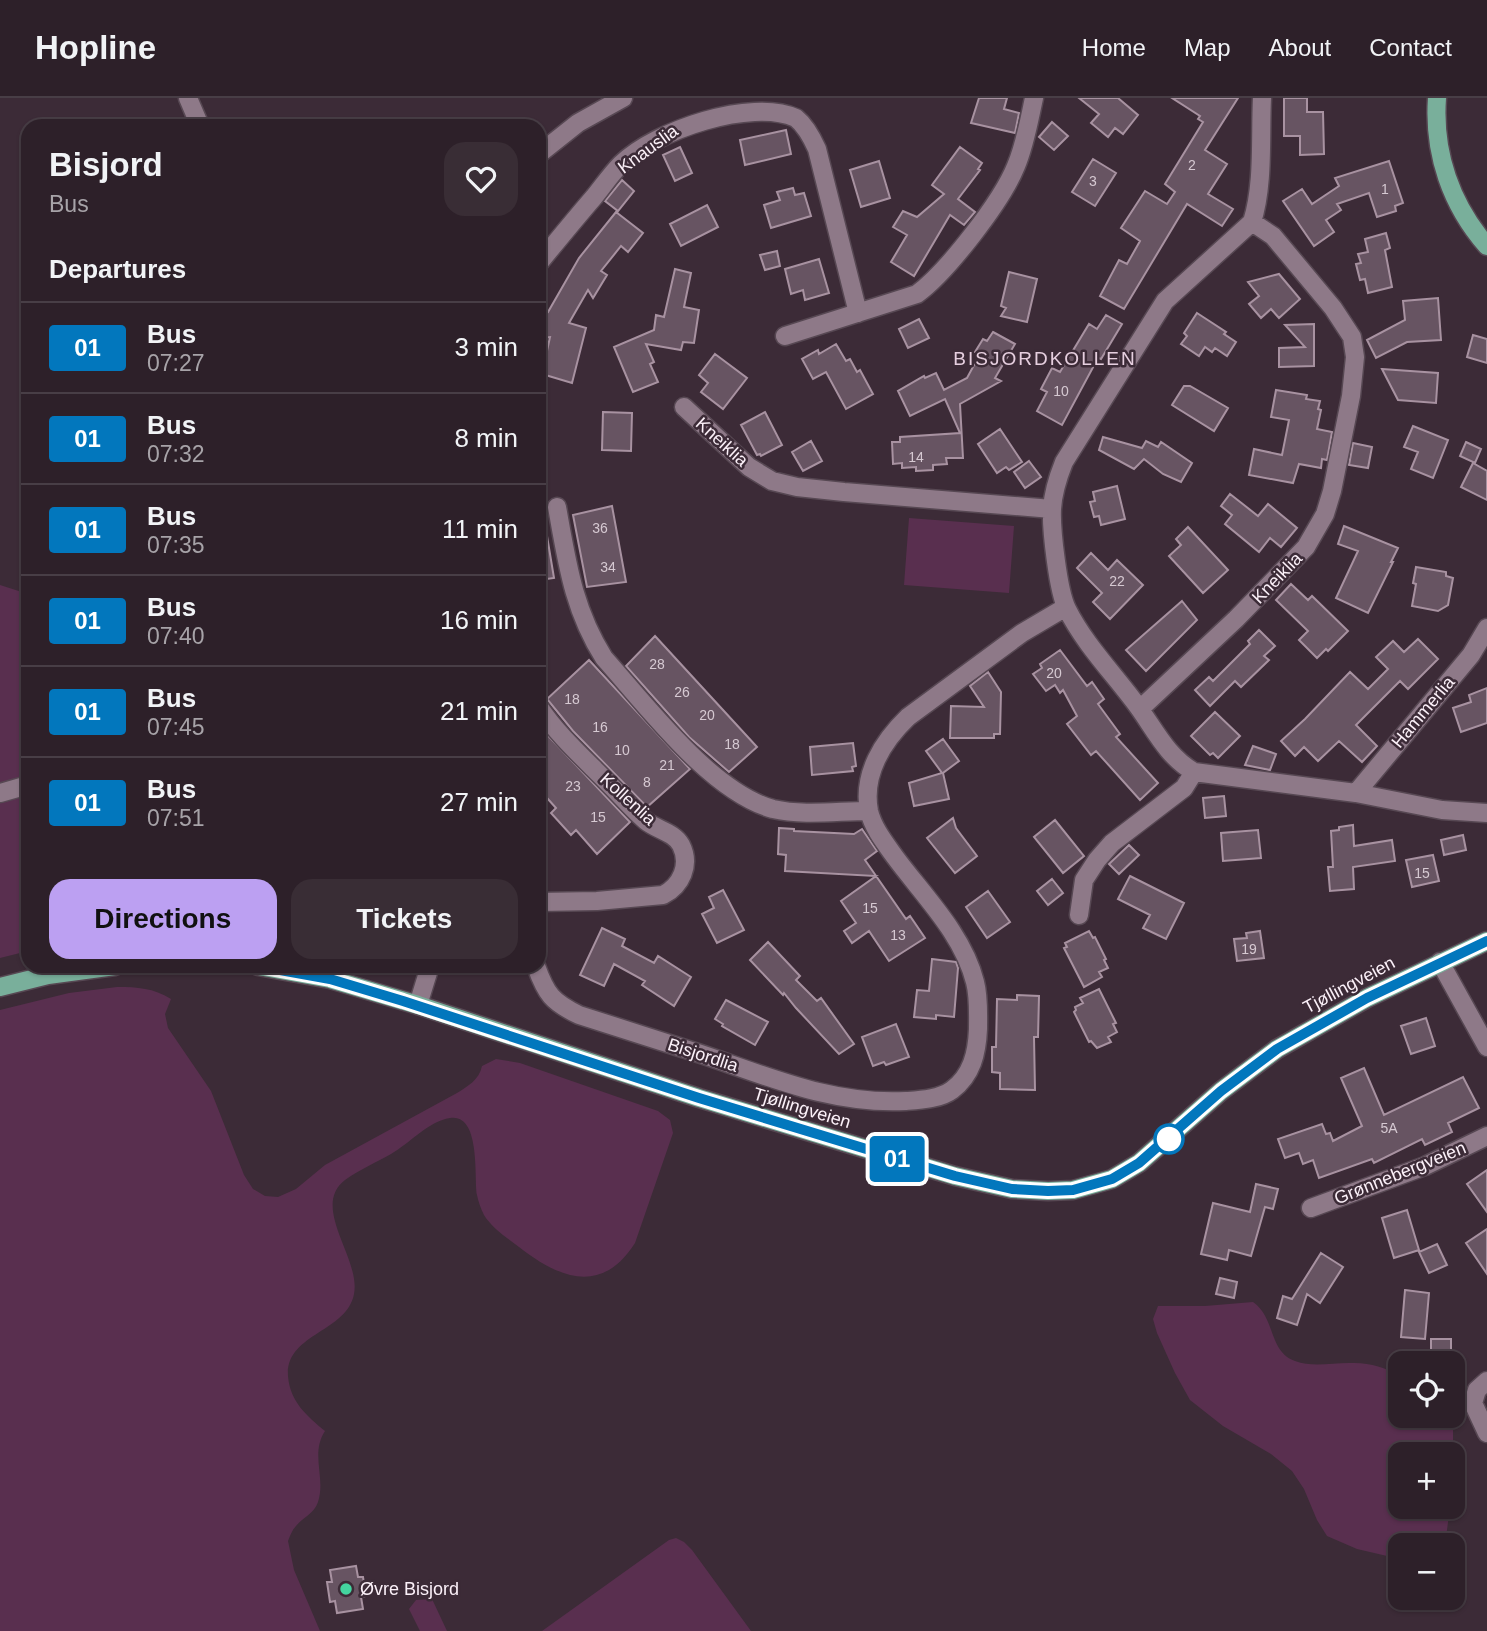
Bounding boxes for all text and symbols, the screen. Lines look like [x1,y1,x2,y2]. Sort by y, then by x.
text: Hopline [35,29,156,66]
text: Home [1082,34,1146,61]
text: Map [1184,34,1231,61]
text: About [1269,34,1331,61]
text: Contact [1369,34,1452,61]
street label: Knauslia [614,120,683,177]
button: heart [444,142,518,216]
text: Bisjord [49,146,163,183]
house number: 2 [1188,157,1196,173]
house number: 3 [1089,173,1097,189]
house number: 1 [1381,181,1389,197]
text: Bus [49,191,89,217]
text: Departures [49,254,186,284]
text: Bus [147,319,196,349]
text: 3 min [454,332,518,362]
text: 01 [74,334,101,361]
district label: BISJORDKOLLEN [953,348,1137,369]
text: 07:27 [147,350,205,376]
house number: 10 [1053,383,1069,399]
text: Bus [147,410,196,440]
street label: Kneiklia [692,413,753,471]
text: 8 min [454,423,518,453]
text: 01 [74,425,101,452]
text: 07:32 [147,441,205,467]
house number: 14 [908,449,924,465]
text: Bus [147,501,196,531]
text: 11 min [442,514,518,544]
text: 01 [74,516,101,543]
house number: 36 [592,520,608,536]
text: 07:35 [147,532,205,558]
street label: Kneiklia [1248,548,1307,608]
house number: 34 [600,559,616,575]
house number: 22 [1109,573,1125,589]
text: Bus [147,592,196,622]
text: 16 min [440,605,518,635]
text: 01 [74,607,101,634]
text: 07:40 [147,623,205,649]
house number: 28 [649,656,665,672]
house number: 20 [1046,665,1062,681]
street label: Hammerlia [1387,671,1459,752]
text: Bus [147,683,196,713]
house number: 26 [674,684,690,700]
house number: 18 [564,691,580,707]
text: 21 min [440,696,518,726]
text: 01 [74,698,101,725]
house number: 20 [699,707,715,723]
text: 07:45 [147,714,205,740]
house number: 16 [592,719,608,735]
house number: 18 [724,736,740,752]
house number: 10 [614,742,630,758]
house number: 21 [659,757,675,773]
street label: Kollenlia [596,769,661,830]
text: Bus [147,774,196,804]
house number: 8 [643,774,651,790]
house number: 23 [565,778,581,794]
text: 27 min [440,787,518,817]
text: 01 [74,789,101,816]
text: 07:51 [147,805,205,831]
house number: 15 [590,809,606,825]
house number: 15 [1414,865,1430,881]
button: Directions [49,879,277,959]
button: Tickets [291,879,518,959]
house number: 15 [862,900,878,916]
house number: 13 [890,927,906,943]
house number: 19 [1241,941,1257,957]
street label: Tjøllingveien [1300,952,1398,1018]
street label: Bisjordlia [665,1034,742,1076]
street label: Tjøllingveien [751,1084,853,1132]
house number: 5A [1380,1120,1398,1136]
unlabelled marker [1154,1124,1184,1154]
line badge: 01 [866,1136,928,1182]
street label: Grønnebergveien [1331,1137,1469,1209]
text: 01 [884,1145,910,1172]
map controls [1388,1351,1465,1610]
button: locate [1388,1351,1465,1428]
button: + [1388,1442,1465,1519]
button: − [1388,1533,1465,1610]
place label: Øvre Bisjord [360,1579,459,1599]
marker: Øvre Bisjord [338,1581,354,1597]

